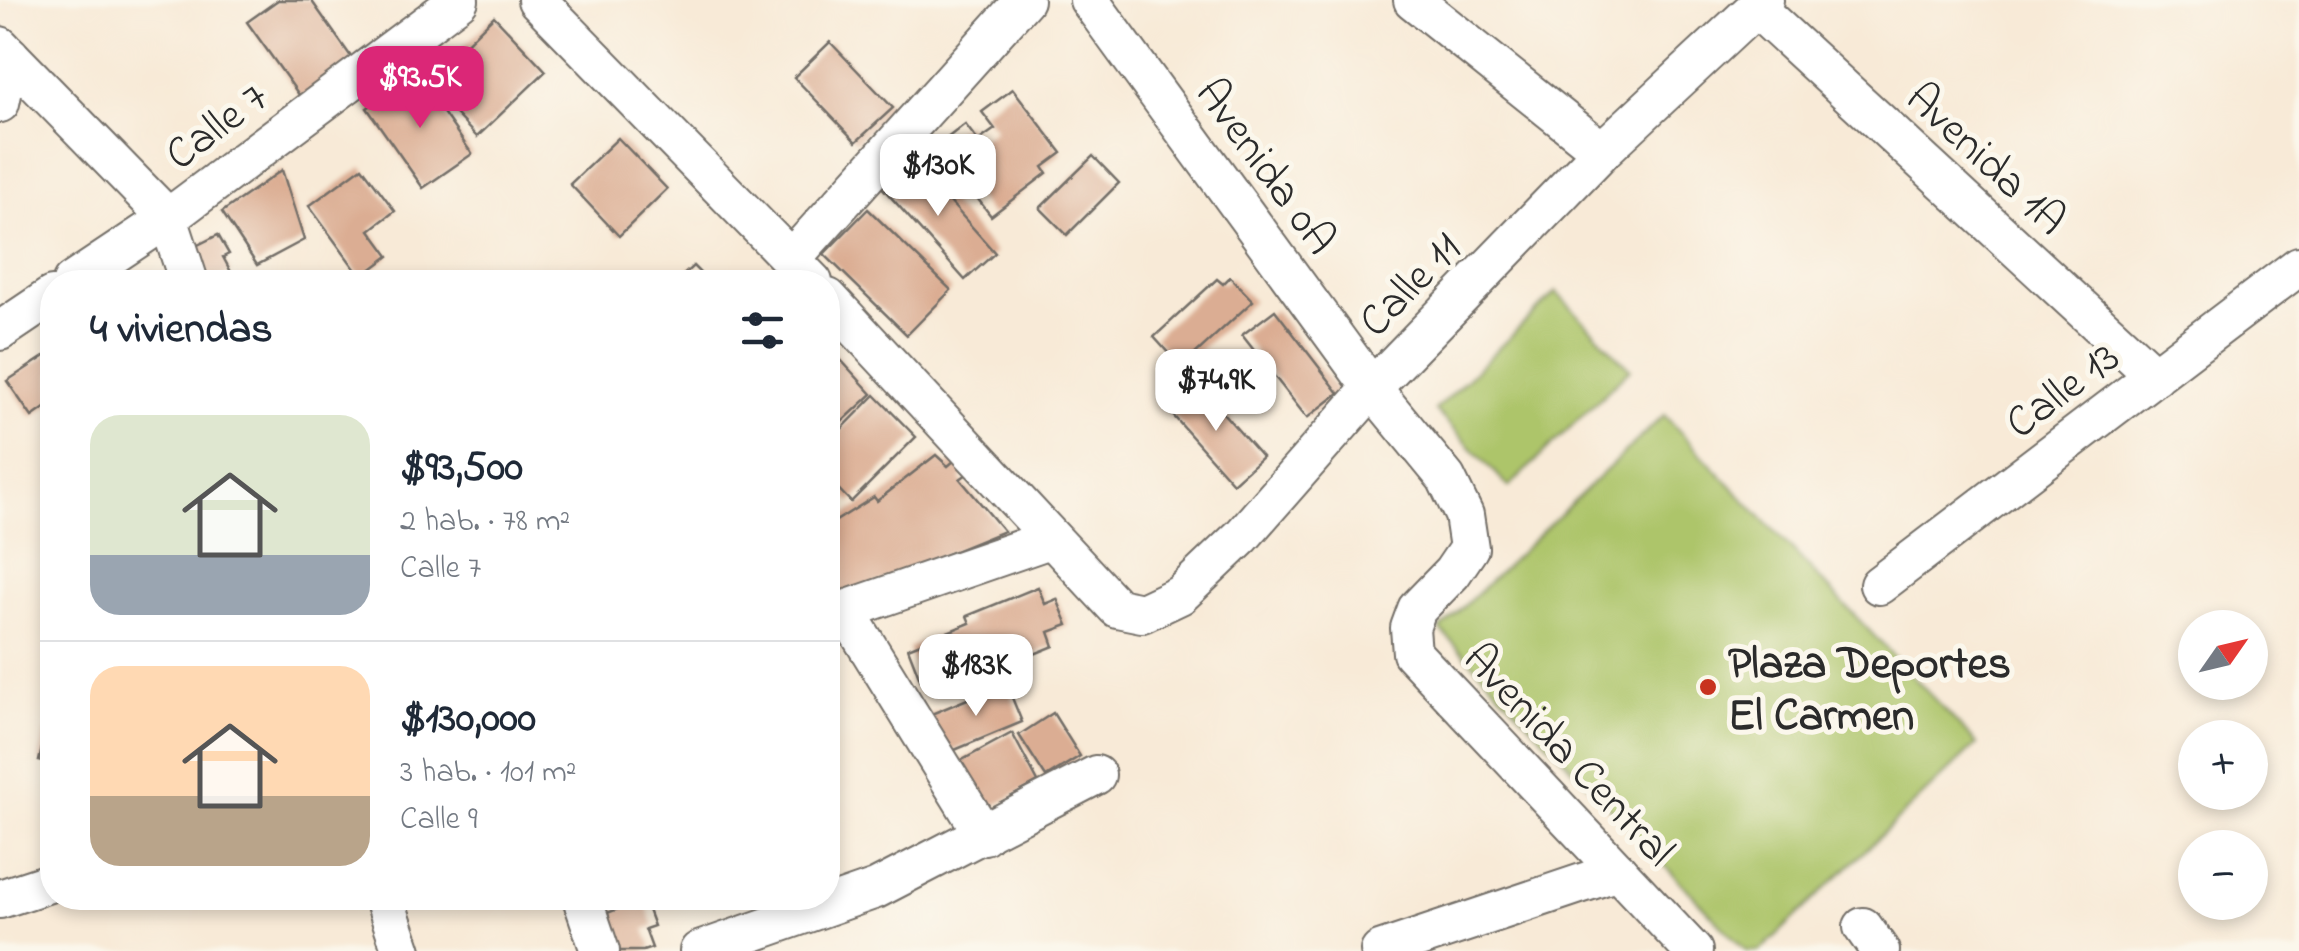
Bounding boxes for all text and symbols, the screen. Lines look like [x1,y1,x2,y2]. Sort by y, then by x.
pin: $93.5K [339,46,501,131]
text: $93.5K [379,55,461,102]
street label: Avenida 0A [1177,66,1351,270]
street label: Calle 7 [153,67,283,189]
street label: Avenida 1A [1889,68,2080,253]
pin: $130K [868,134,1008,219]
text: $130K [902,143,974,190]
street label: Calle 11 [1345,219,1478,354]
text: 4 viviendas [90,300,273,361]
icon: filters [735,303,790,358]
street label: Calle 13 [1993,327,2135,457]
pin: $74.9K [1135,349,1297,434]
text: $74.9K [1177,358,1255,405]
text: $93,500 [400,438,523,499]
icon: home [170,455,290,575]
text: 2 hab. · 78 m² [400,499,570,546]
text: Calle 7 [400,546,481,593]
north arrow [2178,610,2268,700]
map controls [2178,610,2268,920]
street label: Avenida Central [1446,629,1689,883]
place label: Plaza Deportes El Carmen [1728,633,2011,751]
pin: $183K [906,634,1046,719]
text: $183K [941,643,1011,690]
marker: Plaza Deportes El Carmen [1697,676,1719,698]
text: $130,000 [400,689,536,750]
icon: home [170,706,290,826]
button: + [2178,720,2268,810]
text: 3 hab. · 101 m² [400,750,576,797]
text: Calle 9 [400,797,478,844]
button: − [2178,830,2268,920]

